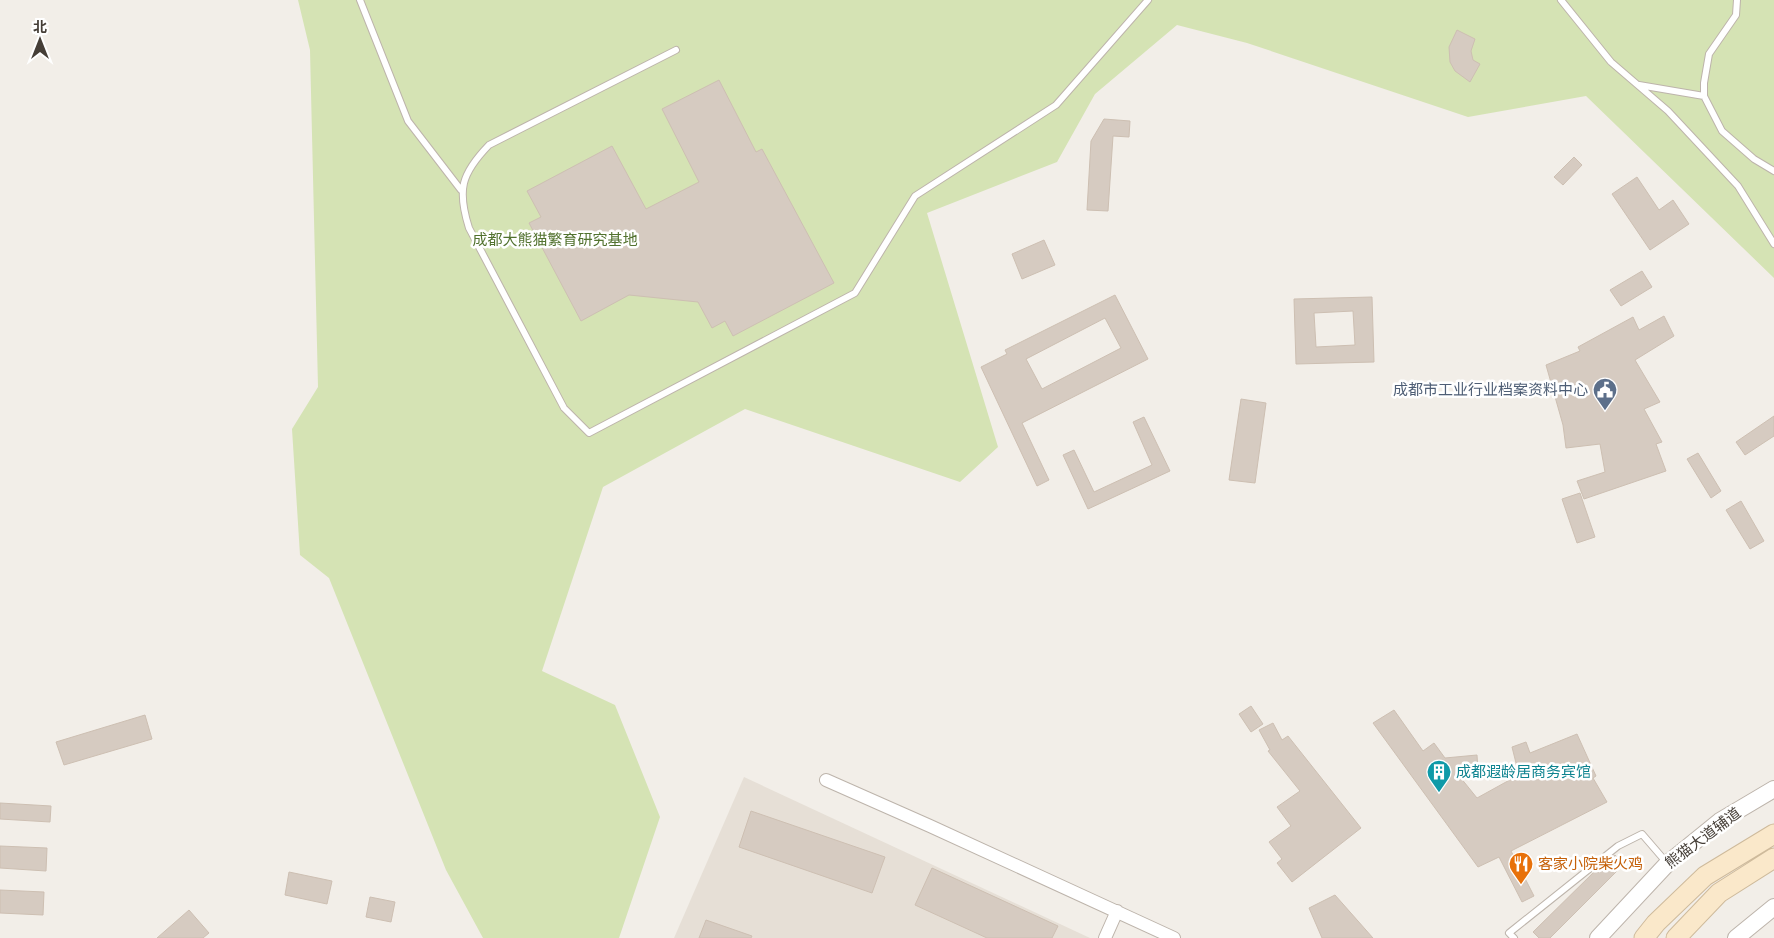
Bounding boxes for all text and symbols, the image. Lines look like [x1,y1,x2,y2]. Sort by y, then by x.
north arrow [15,15,65,65]
text: 北 [33,18,47,36]
park label: 成都大熊猫繁育研究基地 [472,230,638,249]
public building icon: 成都市工业行业档案资料中心 [1592,377,1618,411]
place label: 成都市工业行业档案资料中心 [1393,380,1588,399]
building icon: 成都遐龄居商务宾馆 [1426,759,1452,793]
place label: 成都遐龄居商务宾馆 [1456,762,1591,781]
street label: 熊猫大道辅道 [1661,803,1744,872]
restaurant icon: 客家小院柴火鸡 [1508,851,1534,885]
place label: 客家小院柴火鸡 [1538,854,1643,873]

